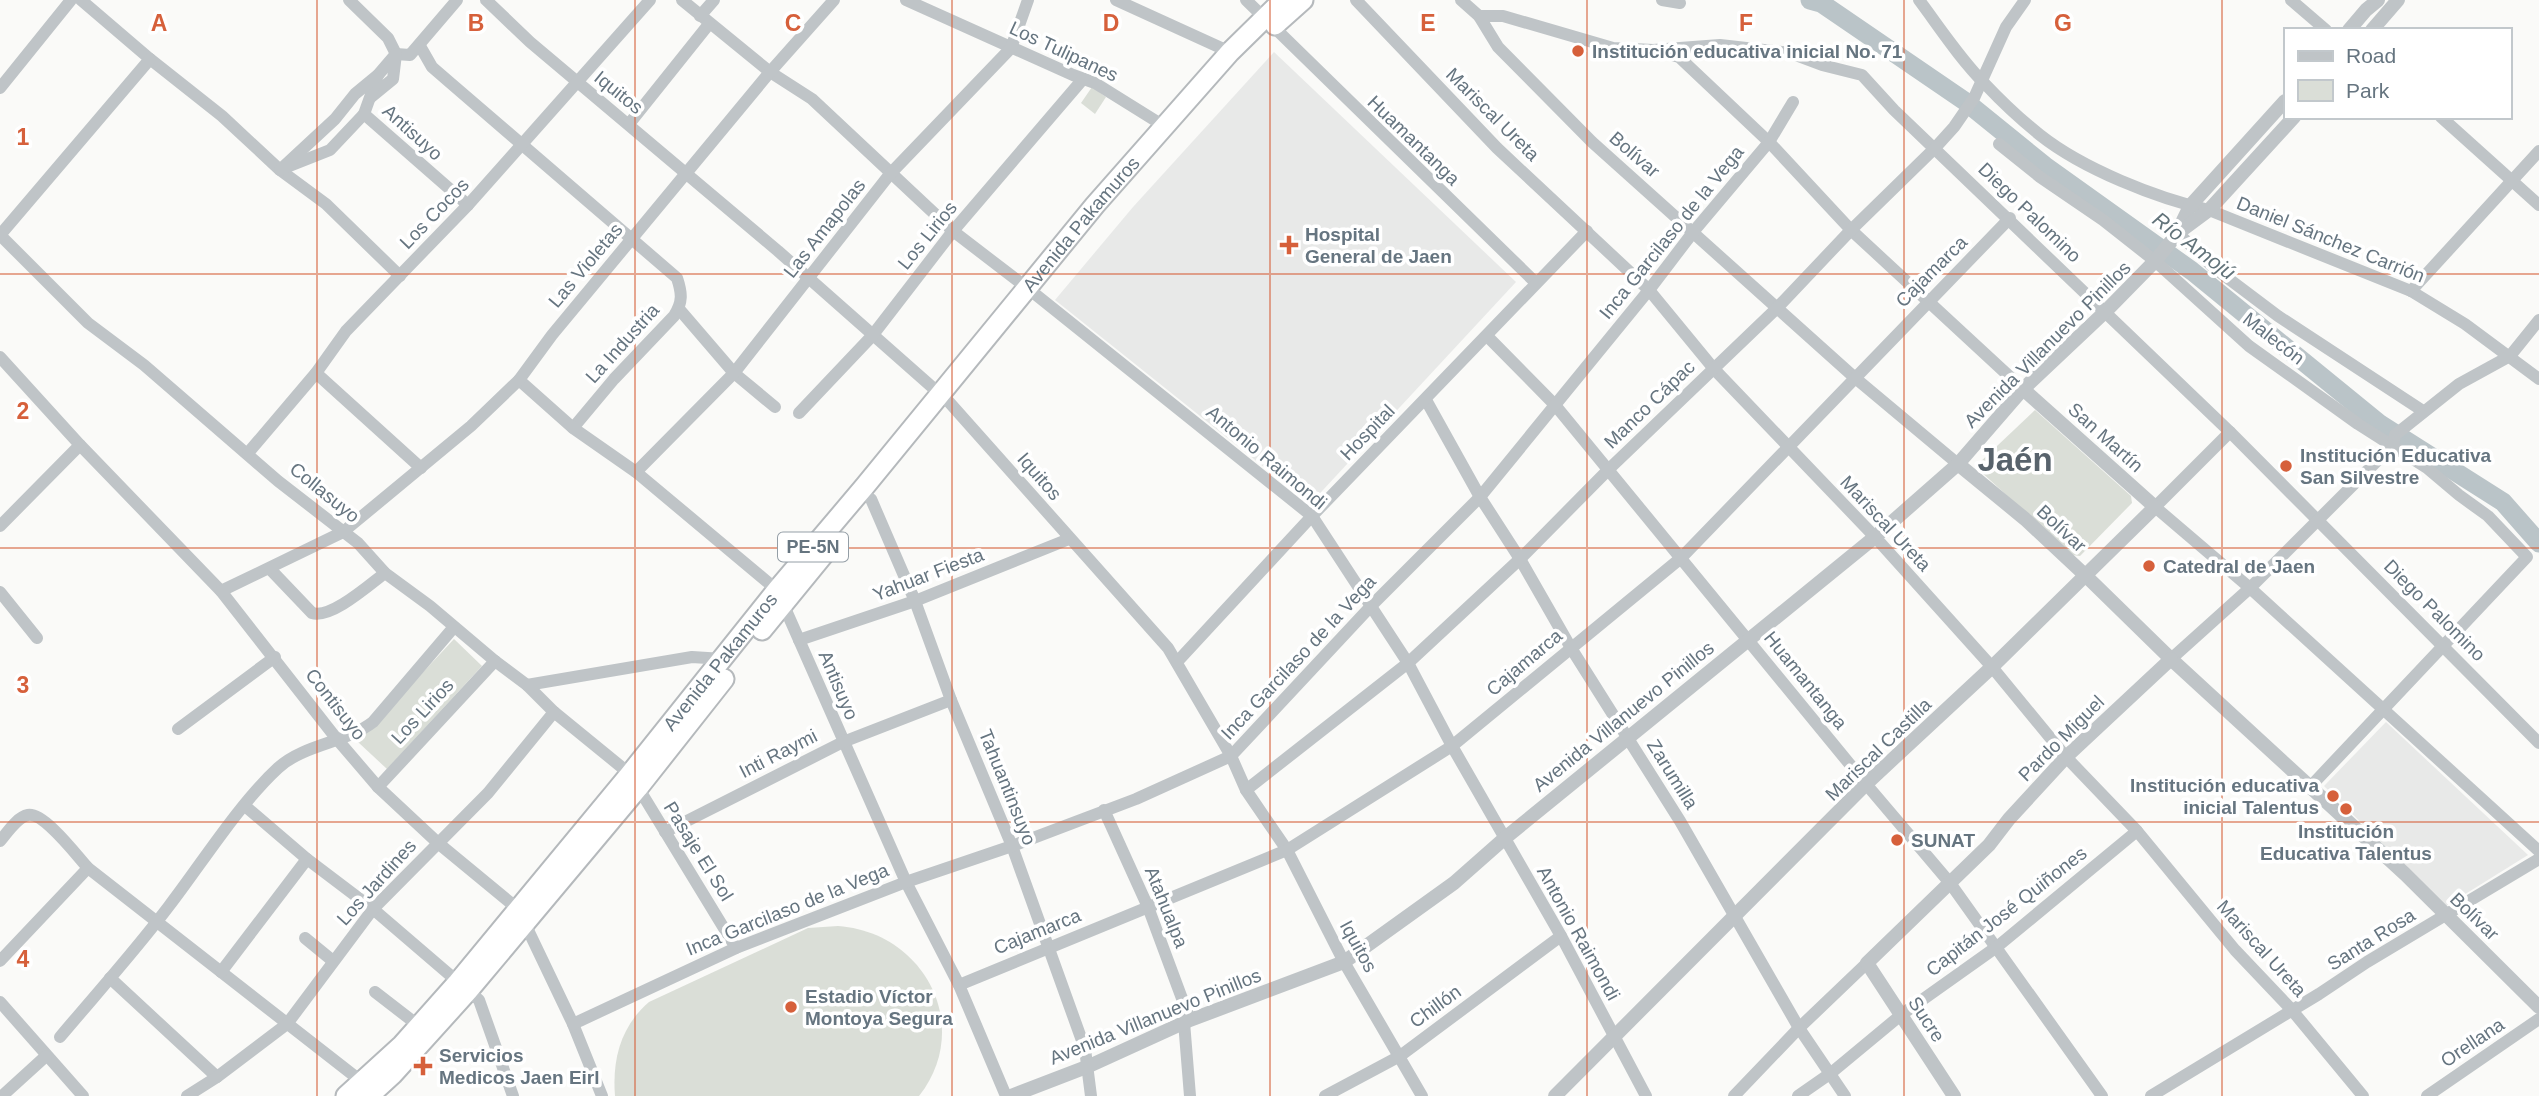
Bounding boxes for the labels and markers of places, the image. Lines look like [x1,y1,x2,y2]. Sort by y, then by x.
place label: Institución educativa inicial No. 71 [1592,41,1903,62]
marker: Institución educativa inicial No. 71 [1570,43,1586,59]
place label: Hospital General de Jaen [1305,224,1452,267]
marker: Hospital General de Jaen [1279,235,1299,255]
place label: Institución Educativa San Silvestre [2300,445,2492,488]
marker: Institución Educativa San Silvestre [2278,458,2294,474]
place label: Catedral de Jaen [2163,556,2315,577]
marker: Catedral de Jaen [2141,558,2157,574]
place label: Institución educativa inicial Talentus [2130,775,2319,818]
marker: Institución educativa inicial Talentus [2325,788,2341,804]
marker: Institución Educativa Talentus [2338,801,2354,817]
place label: Institución Educativa Talentus [2260,821,2432,864]
place label: SUNAT [1911,830,1975,851]
marker: SUNAT [1889,832,1905,848]
place label: Estadio Víctor Montoya Segura [805,986,953,1029]
marker: Estadio Víctor Montoya Segura [783,999,799,1015]
place label: Servicios Medicos Jaen Eirl [439,1045,600,1088]
marker: Servicios Medicos Jaen Eirl [413,1056,433,1076]

